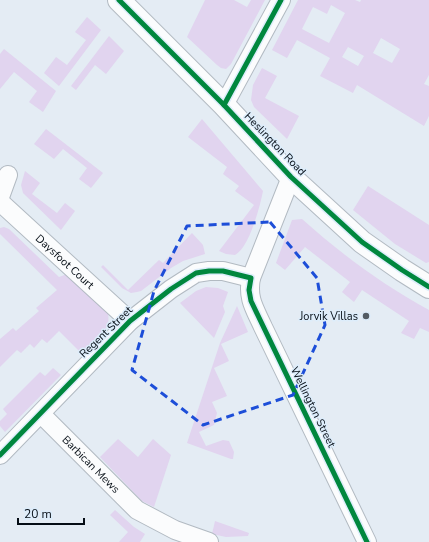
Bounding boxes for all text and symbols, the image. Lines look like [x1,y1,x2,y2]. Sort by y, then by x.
street label: Heslington Road [241,109,309,179]
street label: Daysfoot Court [32,231,98,292]
street label: Regent Street [76,303,136,361]
place label: Jorvik Villas [299,309,358,324]
marker: Jorvik Villas [361,311,371,321]
street label: Wellington Street [287,364,339,450]
street label: Barbican Mews [59,432,123,496]
scale bar [18,500,84,526]
text: 20 m [24,506,52,522]

